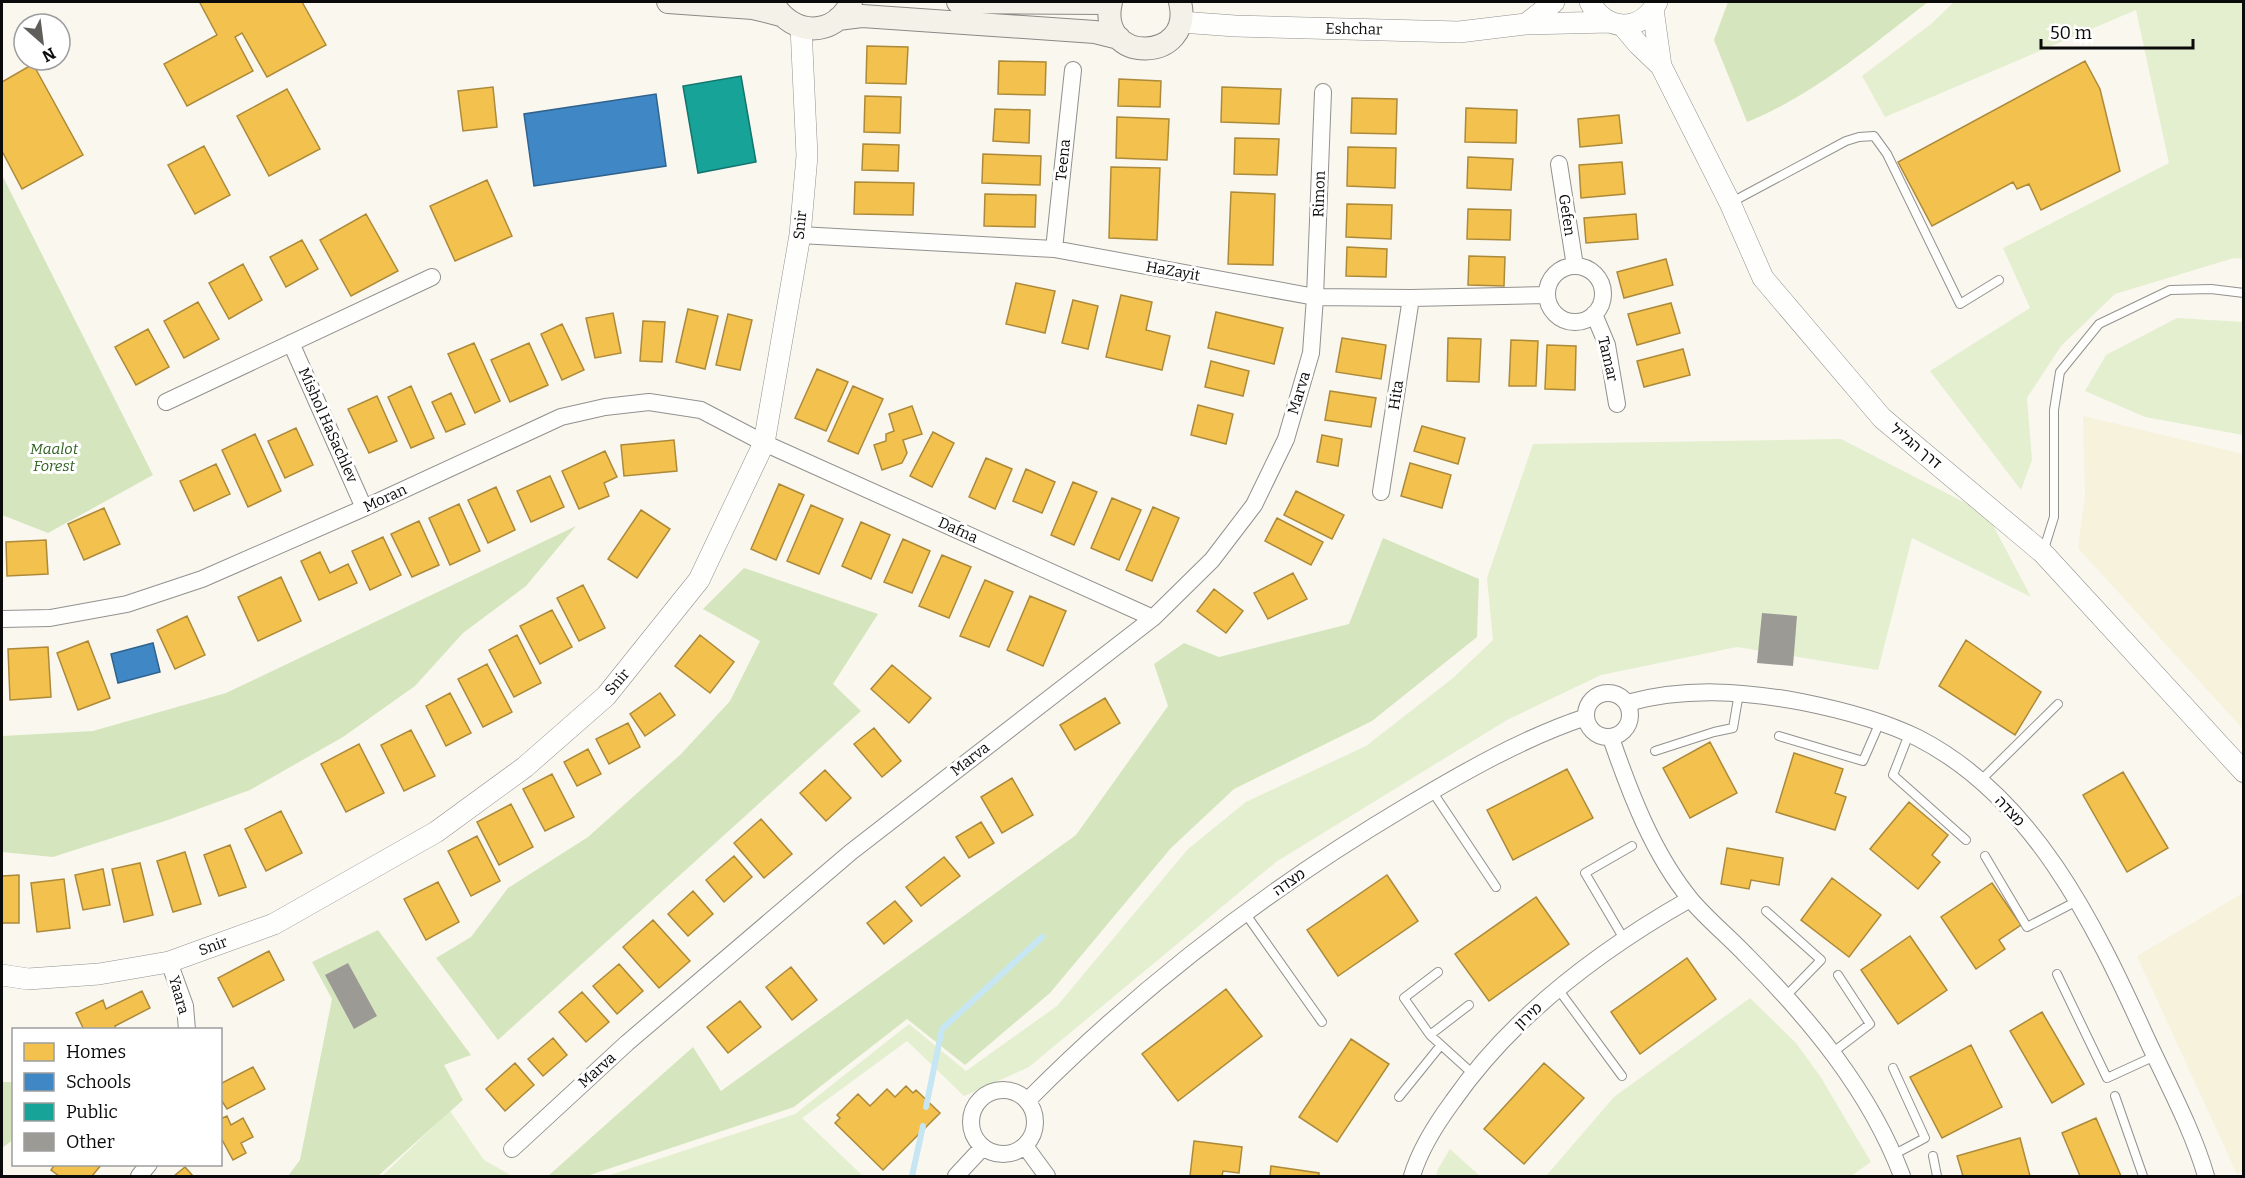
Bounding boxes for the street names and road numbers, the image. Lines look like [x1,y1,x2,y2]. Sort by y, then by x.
street label: Eshchar [1325,20,1383,39]
street label: Teena [1052,138,1074,182]
street label: Rimon [1309,170,1329,218]
street label: Gefen [1555,193,1579,238]
street label: Snir [790,209,811,240]
street label: HaZayit [1145,257,1202,285]
street label: Tamar [1594,335,1622,383]
street label: Mishol HaSachlev [295,365,361,485]
street label: Marva [1284,369,1314,417]
street label: Hita [1385,379,1407,411]
street label: דרך הגליל [1887,419,1945,473]
street label: Moran [361,480,410,516]
street label: Dafna [935,513,981,547]
street label: Snir [601,665,633,699]
street label: Marva [947,738,993,780]
street label: מצדה [1991,792,2029,830]
street label: מצדה [1269,864,1309,899]
street label: Snir [196,932,230,959]
street label: Yaara [165,974,193,1016]
street label: מירון [1510,999,1546,1033]
street label: Marva [575,1049,619,1091]

